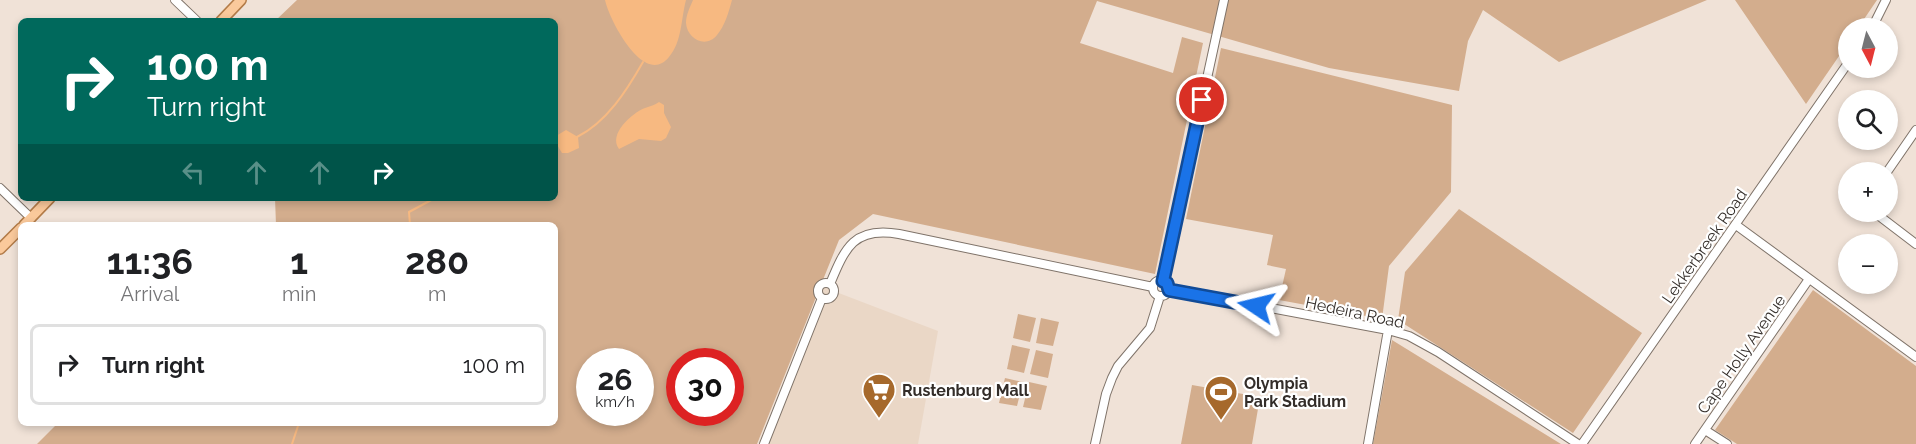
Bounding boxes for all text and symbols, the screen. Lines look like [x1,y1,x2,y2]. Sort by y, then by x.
north arrow [1838,18,1898,78]
map controls [1838,18,1898,294]
text: 100 m [147,41,269,90]
icon: right [48,42,126,120]
pin [1176,74,1227,125]
icon: arrive [1185,83,1218,116]
button: search [1838,90,1898,150]
text: Turn right [147,91,266,122]
icon: left [177,156,210,189]
icon: ahead [240,156,273,189]
icon: ahead [303,156,336,189]
icon: right [366,156,399,189]
button: + [1838,162,1898,222]
street label: Lekkerbreek Road [1658,185,1751,307]
button: − [1838,234,1898,294]
text: 11:36 [107,240,193,282]
text: 1 [290,240,308,282]
text: 280 [405,240,469,282]
position arrow [1224,274,1288,338]
text: Arrival [121,282,179,306]
text: min [282,282,316,306]
text: m [428,282,446,306]
street label: Cape Holly Avenue [1693,291,1790,417]
street label: Hedeira Road [1304,293,1406,332]
icon: right [51,348,84,381]
speed limit sign: 30 [666,348,744,426]
text: Turn right [102,352,205,378]
text: 100 m [463,352,525,378]
text: 26 [597,362,633,397]
supermarket icon: Rustenburg Mall [861,372,897,419]
sports icon: Olympia Park Stadium [1203,374,1239,421]
place label: Olympia Park Stadium [1244,374,1346,411]
place label: Rustenburg Mall [902,381,1030,400]
text: km/h [595,393,635,411]

